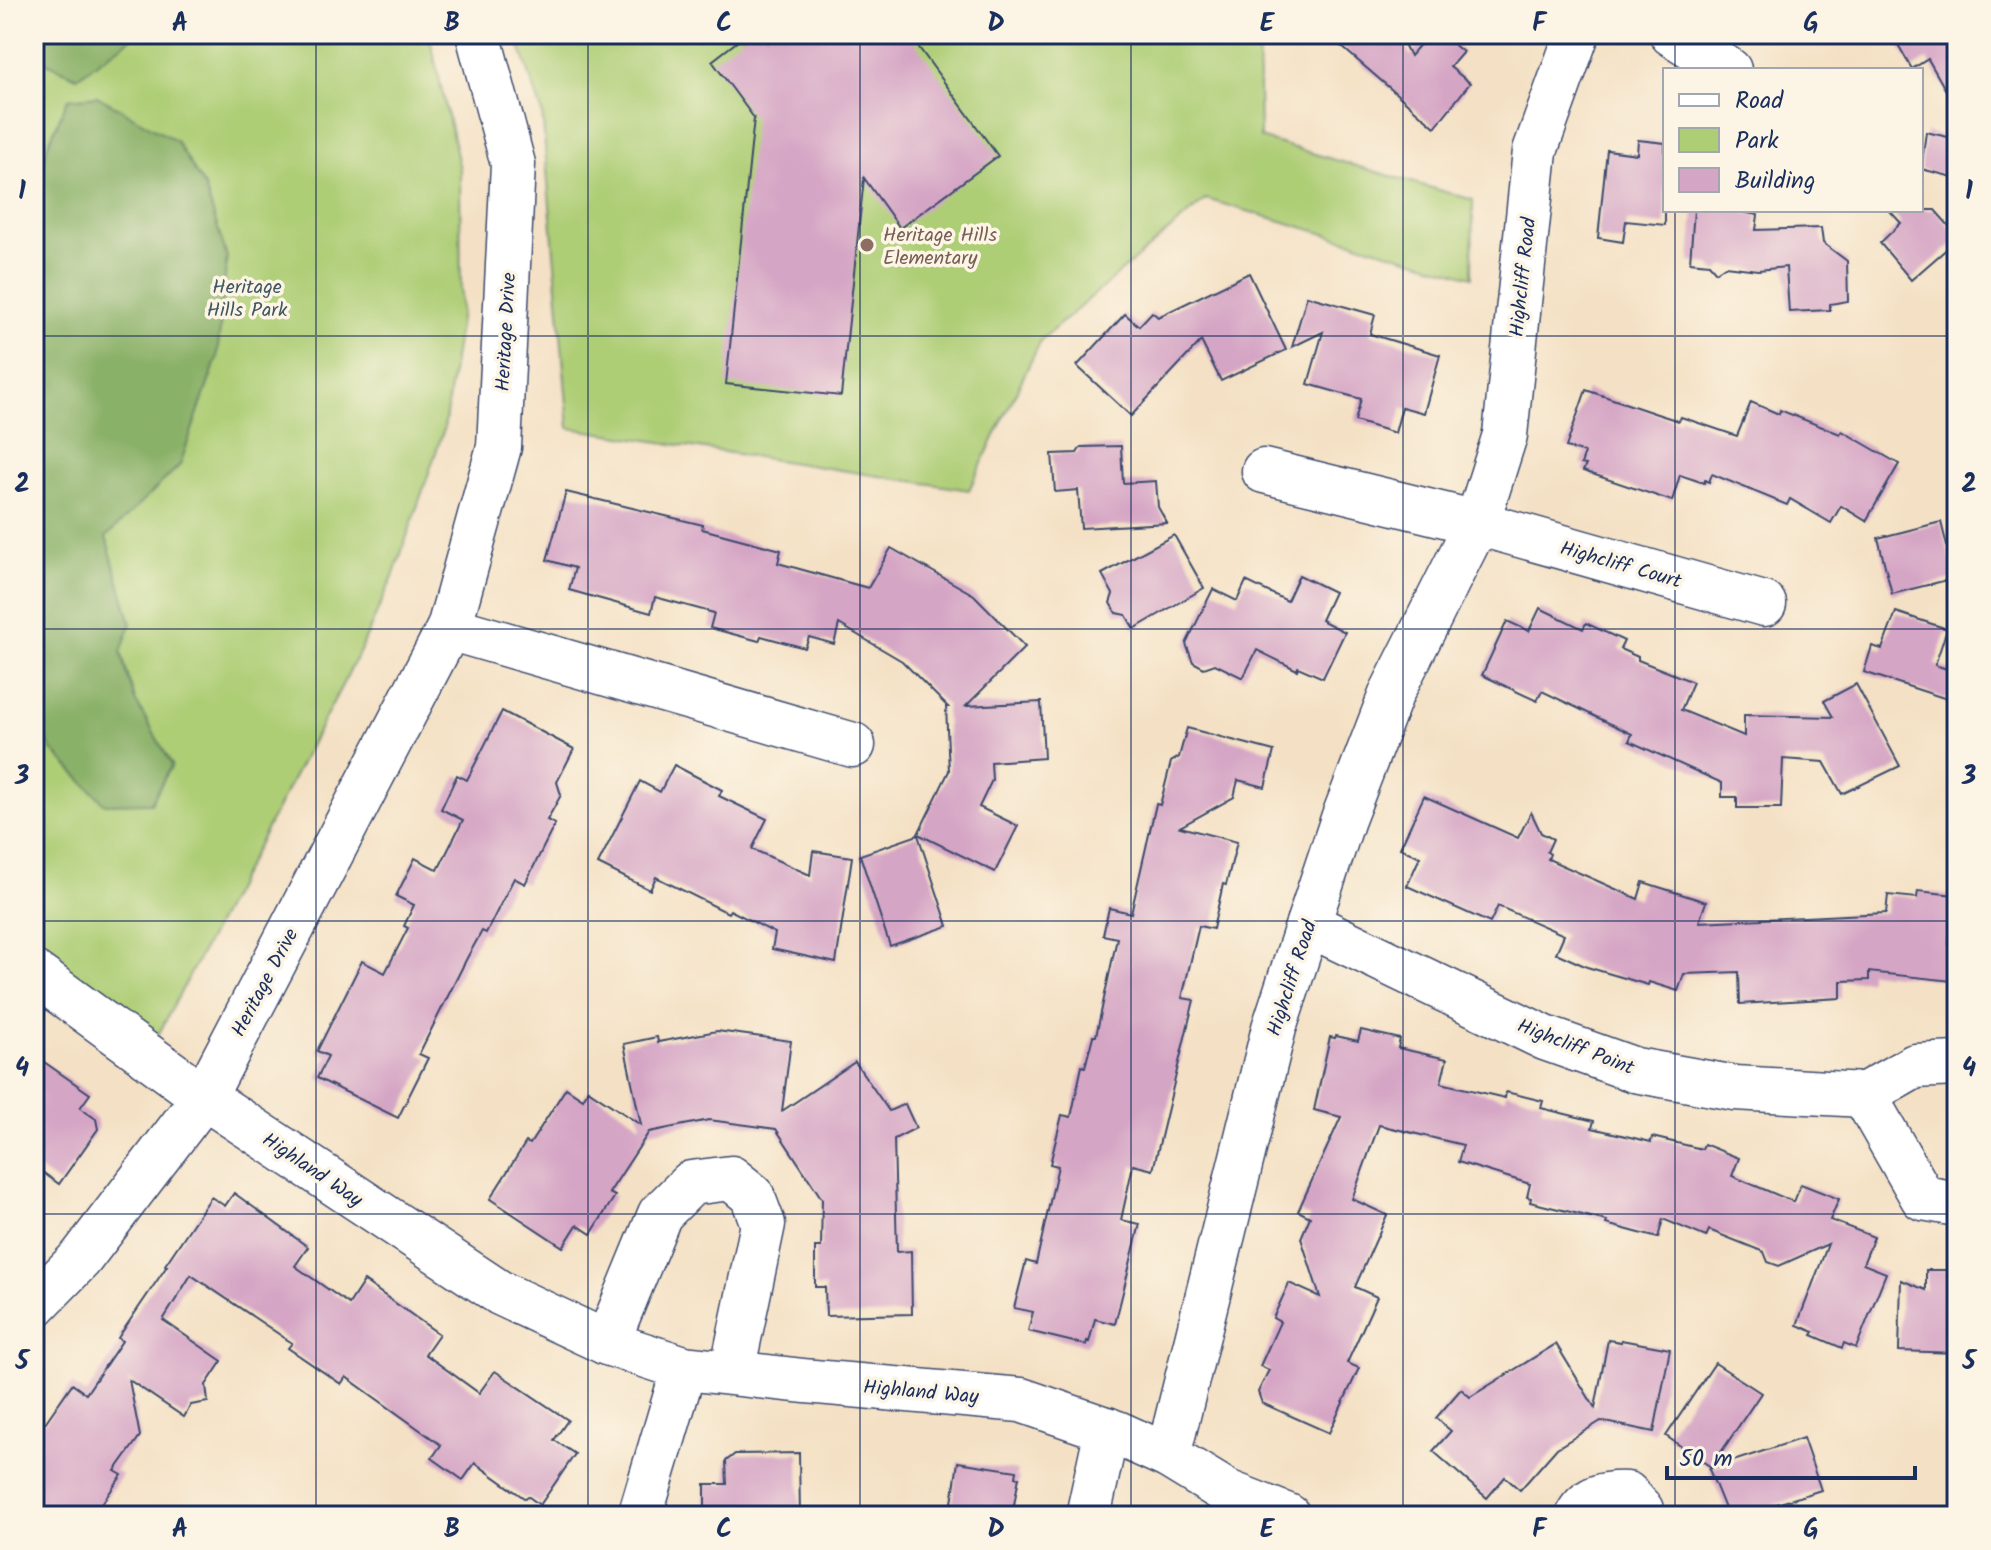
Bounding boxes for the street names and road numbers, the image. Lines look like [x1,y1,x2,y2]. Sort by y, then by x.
street label: Highcliff Road [1502,215,1546,339]
street label: Heritage Drive [488,272,526,392]
street label: Highcliff Court [1556,533,1685,599]
street label: Highcliff Road [1259,916,1327,1041]
street label: Heritage Drive [224,923,308,1043]
street label: Highcliff Point [1512,1011,1639,1085]
street label: Highland Way [255,1125,369,1217]
street label: Highland Way [862,1372,980,1414]

